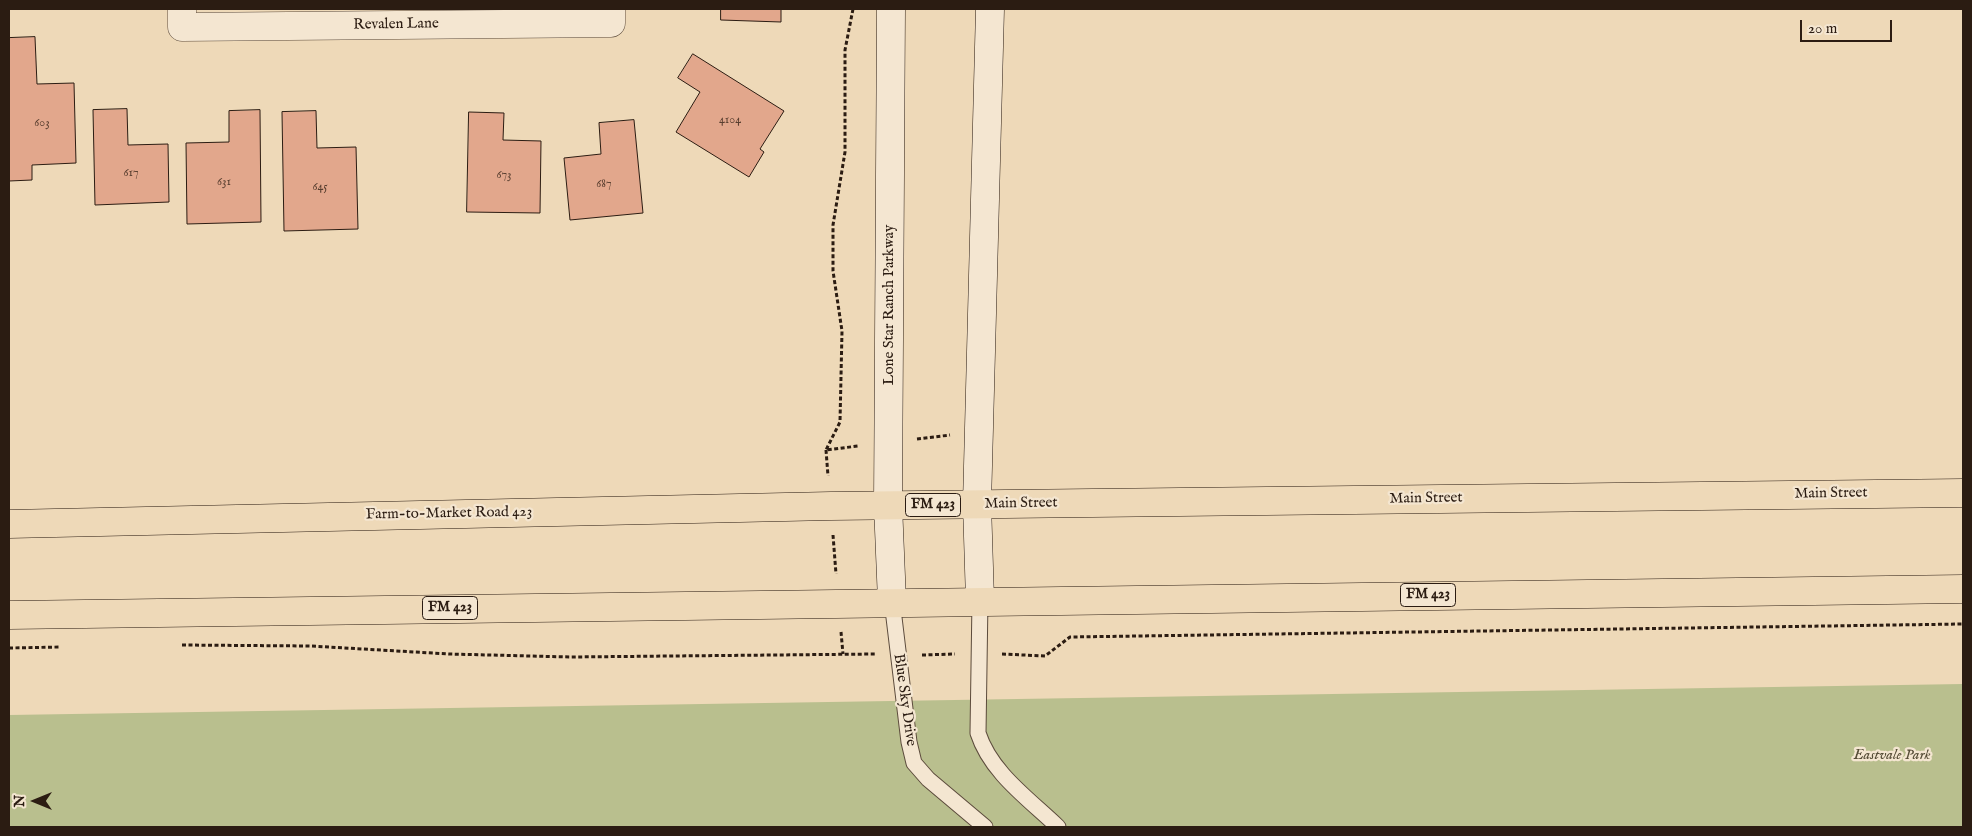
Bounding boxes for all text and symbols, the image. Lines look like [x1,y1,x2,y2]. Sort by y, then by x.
scale bar [1802,10,1894,42]
street label: Revalen Lane [353,15,439,35]
text: 20 m [1808,19,1837,38]
house number: 4104 [719,114,741,128]
house number: 603 [34,117,50,131]
house number: 617 [123,167,139,181]
house number: 673 [496,169,512,183]
house number: 631 [217,176,231,190]
house number: 687 [596,178,612,192]
house number: 645 [312,181,328,195]
street label: Lone Star Ranch Parkway [881,225,899,385]
street label: Main Street [1794,484,1868,504]
street label: Main Street [1389,489,1463,509]
road number: FM 423 [906,494,960,516]
street label: Main Street [984,494,1058,514]
street label: Farm-to-Market Road 423 [366,504,532,524]
road number: FM 423 [1400,584,1456,606]
road number: FM 423 [422,596,478,620]
street label: Blue Sky Drive [889,653,919,747]
park label: Eastvale Park [1853,747,1931,765]
north arrow [10,776,60,826]
text: N [11,795,29,807]

